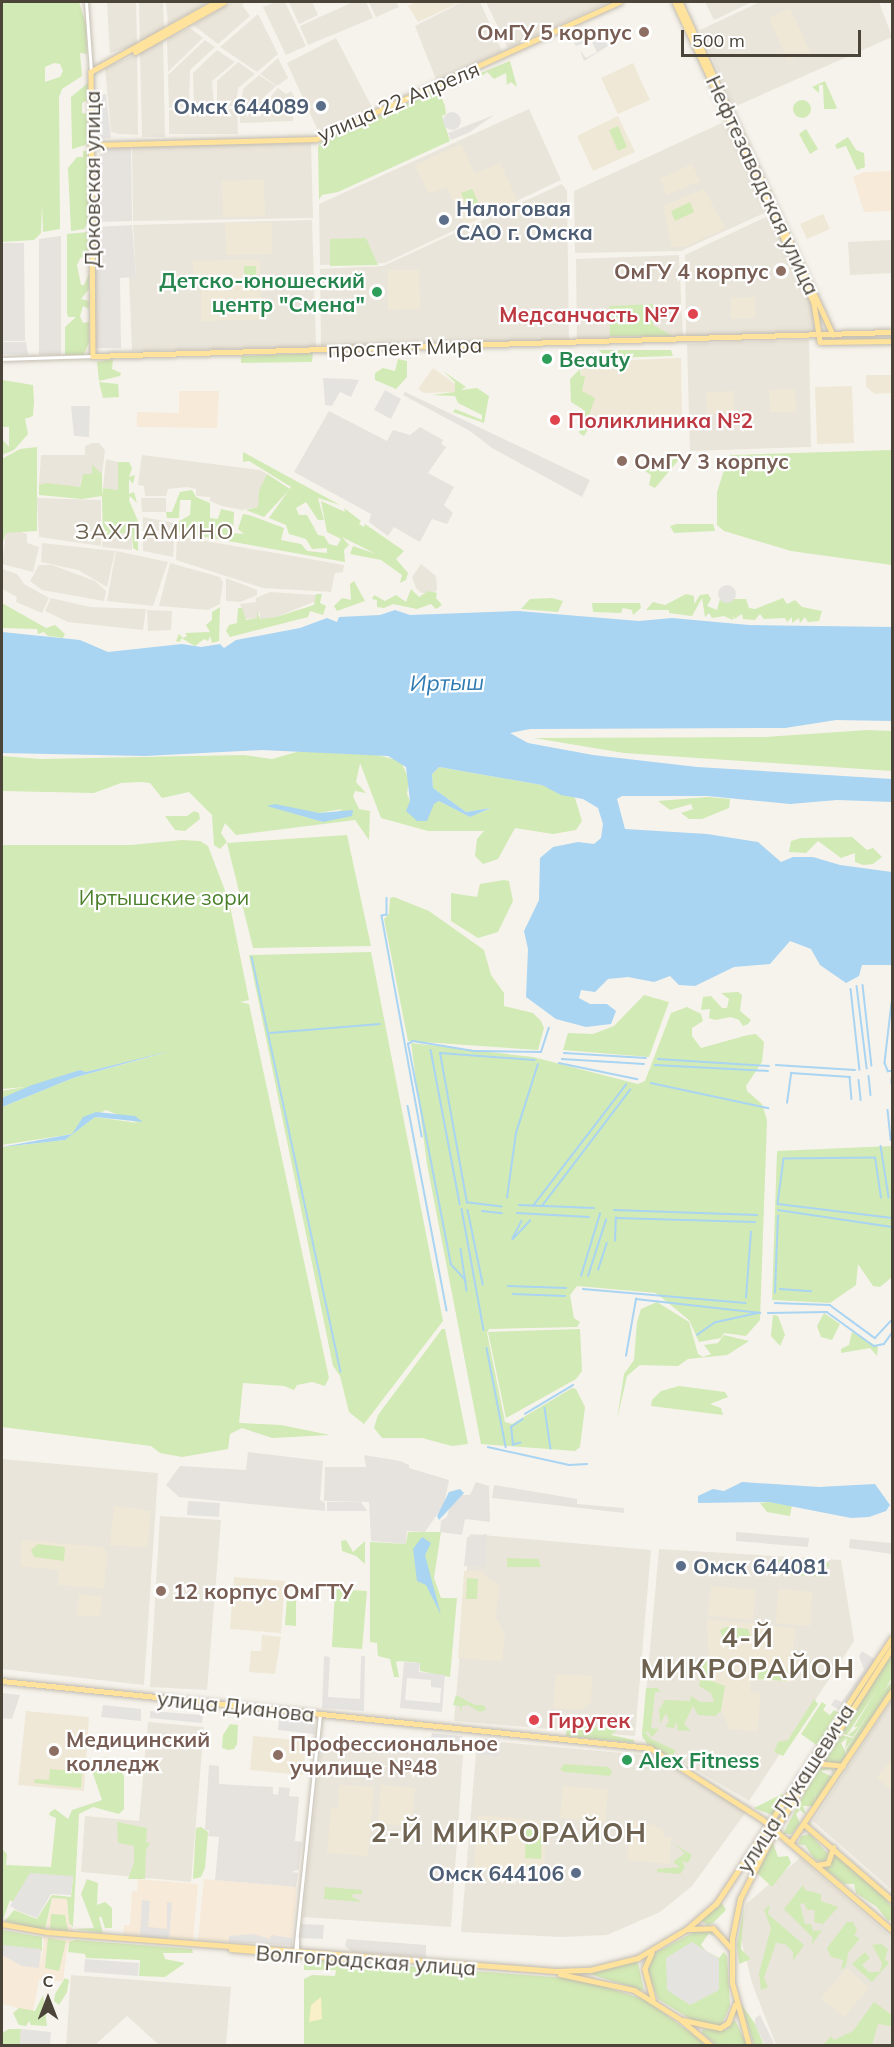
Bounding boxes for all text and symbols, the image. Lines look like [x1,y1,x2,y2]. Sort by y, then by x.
scale bar [684,18,864,56]
place label: ОмГУ 5 корпус [477,19,632,45]
marker: ОмГУ 5 корпус [637,25,651,39]
text: 500 m [692,29,745,52]
street label: улица 22 Апреля [313,55,483,147]
street label: Нефтезаводская улица [701,71,825,299]
street label: Доковская улица [79,90,105,268]
place label: Омск 644089 [174,93,309,119]
marker: Омск 644089 [314,99,328,113]
place label: Налоговая САО г. Омска [456,195,593,245]
marker: Налоговая САО г. Омска [437,213,451,227]
place label: ОмГУ 4 корпус [614,258,769,284]
marker: ОмГУ 4 корпус [774,264,788,278]
place label: Детско-юношеский центр "Смена" [159,267,365,317]
marker: Детско-юношеский центр "Смена" [370,285,384,299]
place label: Медсанчасть №7 [499,301,680,327]
marker: Медсанчасть №7 [684,305,702,323]
street label: проспект Мира [327,332,483,362]
place label: Beauty [559,346,630,372]
marker: Beauty [540,352,554,366]
place label: Поликлиника №2 [568,407,753,433]
marker: Поликлиника №2 [546,411,564,429]
place label: ОмГУ 3 корпус [634,448,789,474]
marker: ОмГУ 3 корпус [615,454,629,468]
district label: ЗАХЛАМИНО [75,519,235,545]
water label: Иртыш [410,669,484,697]
park label: Иртышские зори [79,884,249,910]
place label: Омск 644081 [693,1553,828,1579]
marker: Омск 644081 [674,1559,688,1573]
place label: 12 корпус ОмГТУ [173,1578,353,1604]
marker: 12 корпус ОмГТУ [154,1584,168,1598]
district label: 4-Й МИКРОРАЙОН [640,1621,856,1684]
street label: улица Дианова [156,1685,316,1727]
street label: улица Лукашевича [731,1699,859,1877]
place label: Гирутек [548,1707,630,1733]
marker: Гирутек [525,1711,543,1729]
place label: Медицинский колледж [66,1726,210,1776]
place label: Профессиональное училище №48 [290,1730,498,1780]
marker: Медицинский колледж [47,1744,61,1758]
place label: Alex Fitness [639,1747,760,1773]
marker: Профессиональное училище №48 [271,1748,285,1762]
marker: Alex Fitness [620,1753,634,1767]
district label: 2-Й МИКРОРАЙОН [370,1817,648,1849]
place label: Омск 644106 [429,1860,564,1886]
marker: Омск 644106 [569,1866,583,1880]
street label: Волгоградская улица [255,1940,477,1980]
north arrow [18,1969,78,2029]
text: С [43,1971,53,1991]

